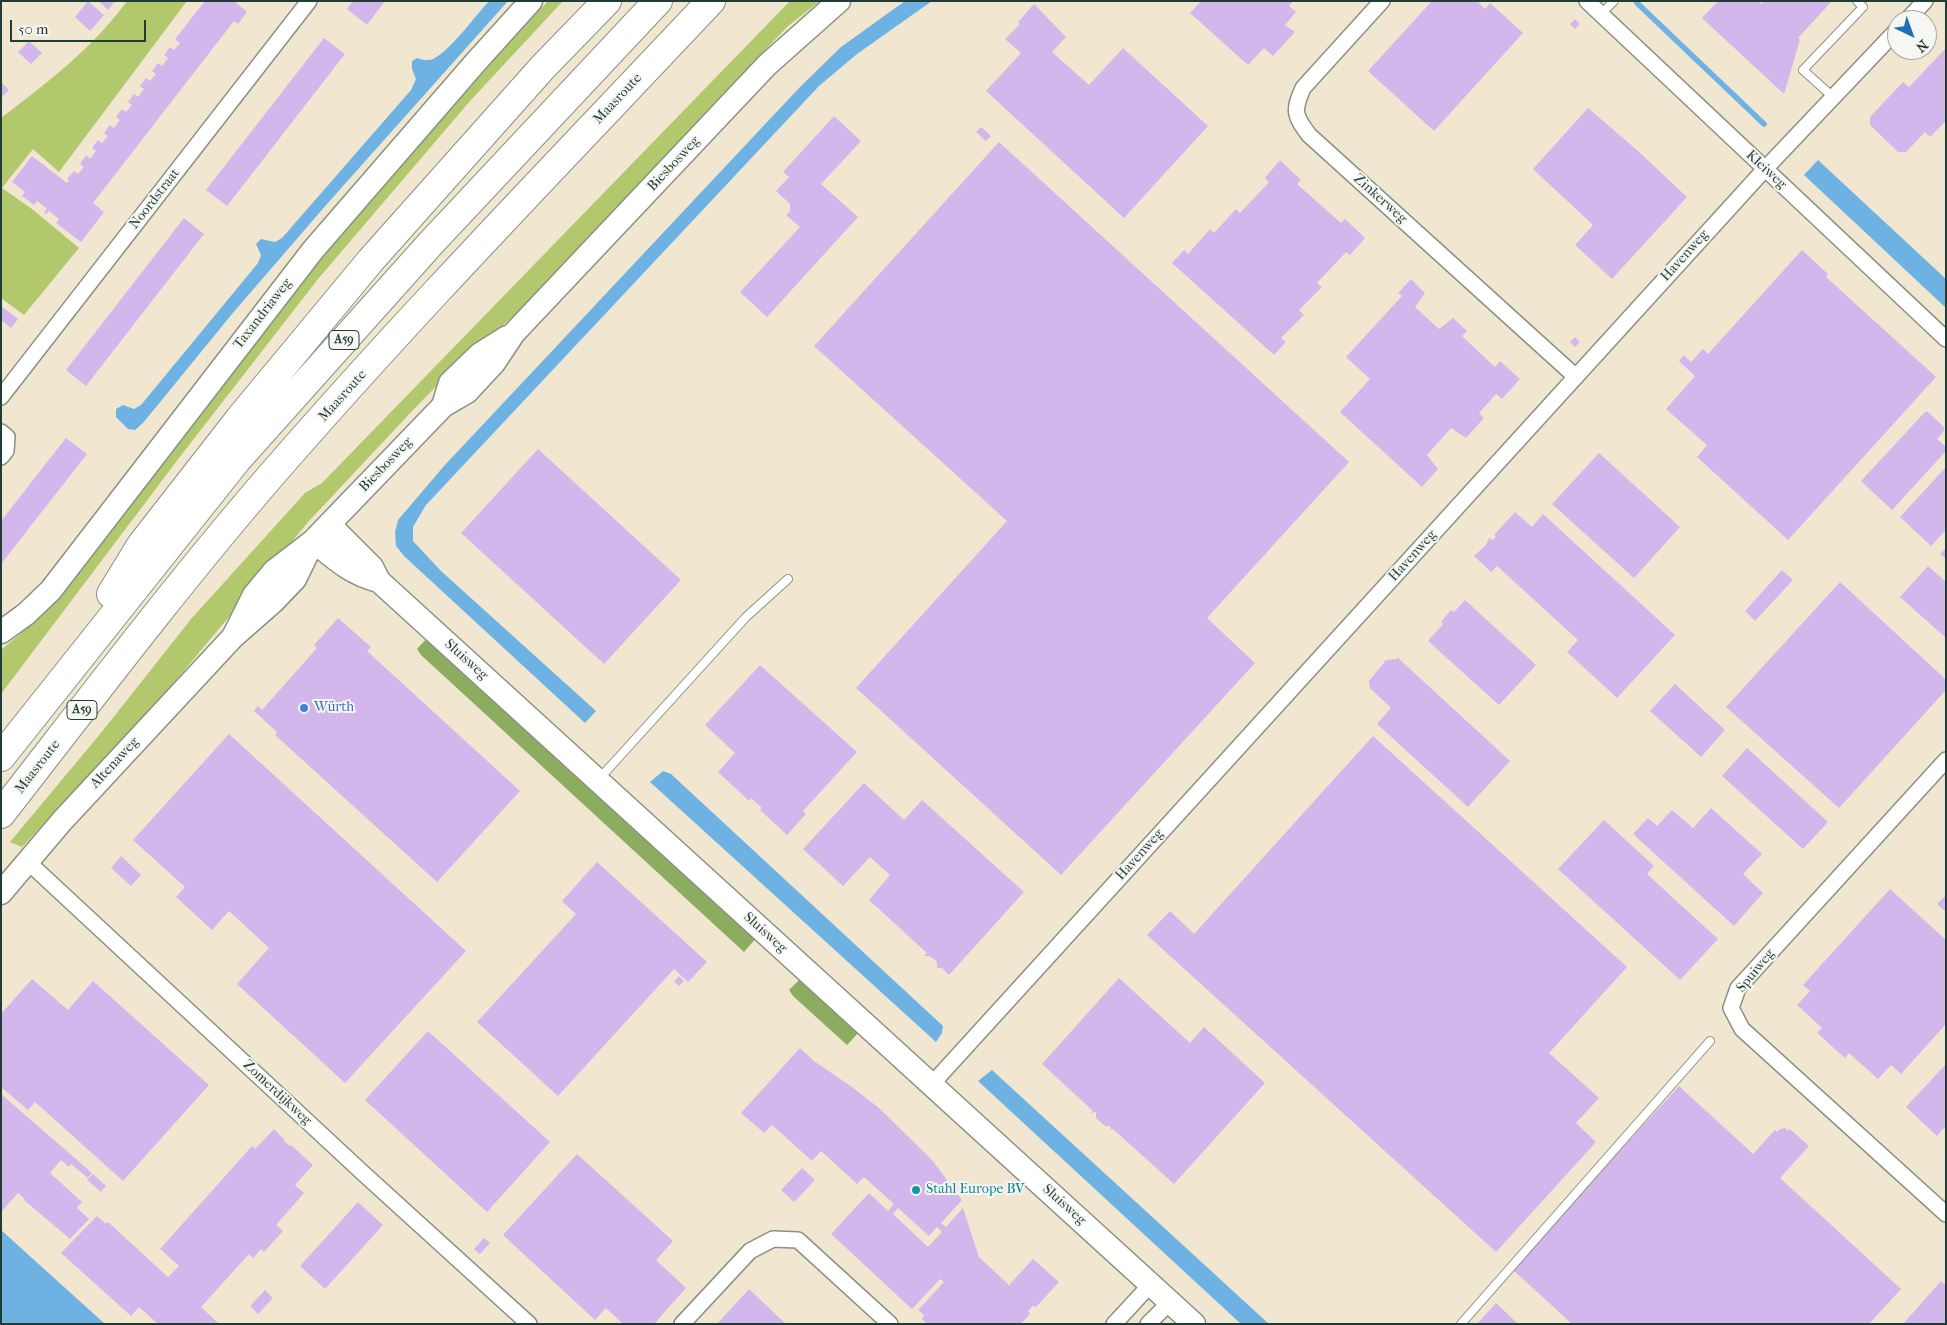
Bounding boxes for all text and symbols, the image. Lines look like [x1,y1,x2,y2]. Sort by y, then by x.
scale bar [12,10,149,42]
north arrow [1887,10,1937,60]
text: 50 m [18,20,48,38]
text: N [1912,36,1931,56]
street label: Maasroute [590,70,646,128]
street label: Biesbosweg [644,133,704,195]
street label: Kleiweg [1742,147,1790,193]
street label: Noordstraat [126,165,184,233]
street label: Zinkerweg [1350,171,1410,227]
street label: Havenweg [1658,227,1712,285]
street label: Taxandriaweg [230,275,296,353]
road number: A59 [329,330,359,350]
street label: Maasroute [315,367,371,425]
street label: Biesbosweg [356,434,416,496]
street label: Havenweg [1386,527,1440,585]
street label: Sluisweg [441,636,491,684]
road number: A59 [67,700,97,720]
place label: Würth [314,700,354,716]
marker: Würth [298,702,310,714]
street label: Altenaweg [87,734,143,792]
street label: Maasroute [12,737,64,797]
street label: Havenweg [1113,826,1167,884]
street label: Sluisweg [740,909,790,957]
street label: Spuiweg [1733,946,1779,996]
street label: Zomerdijkweg [239,1057,315,1129]
street label: Sluisweg [1039,1181,1089,1229]
place label: Stahl Europe BV [926,1182,1025,1198]
marker: Stahl Europe BV [910,1184,922,1196]

